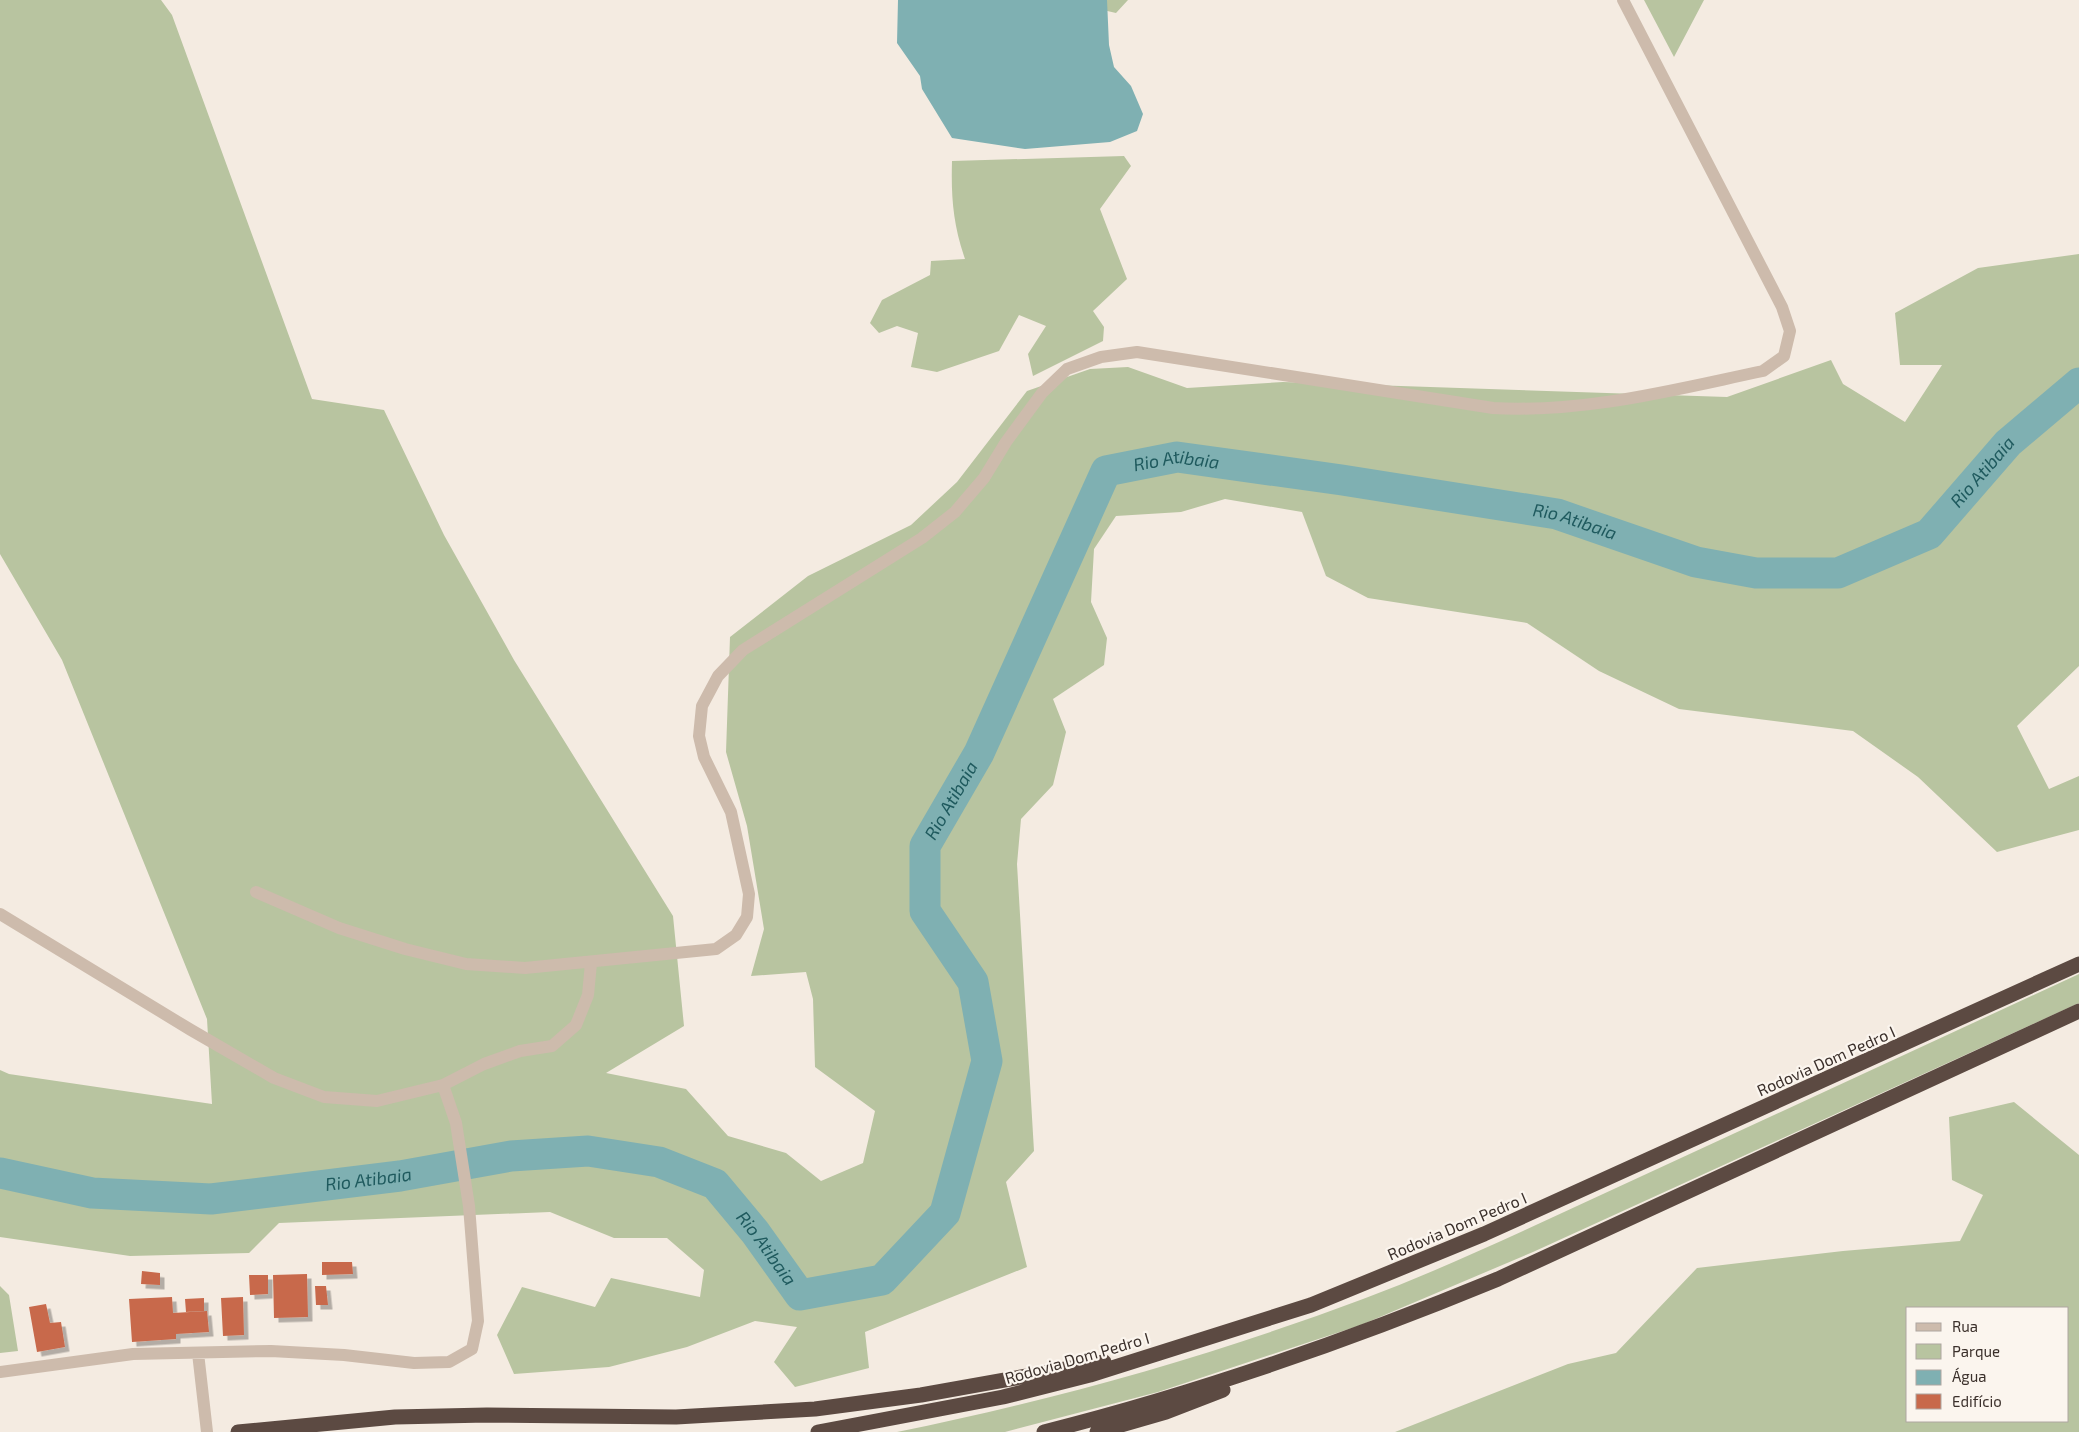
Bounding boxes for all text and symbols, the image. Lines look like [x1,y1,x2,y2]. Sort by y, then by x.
water label: Rio Atibaia [1945,431,2019,511]
water label: Rio Atibaia [1131,445,1221,475]
water label: Rio Atibaia [1531,498,1620,544]
water label: Rio Atibaia [919,757,982,843]
street label: Rodovia Dom Pedro I [1754,1021,1898,1100]
water label: Rio Atibaia [324,1162,413,1195]
street label: Rodovia Dom Pedro I [1384,1188,1529,1263]
water label: Rio Atibaia [732,1206,802,1289]
legend [1906,1307,2069,1422]
text: Rua [1952,1317,1978,1335]
street label: Rodovia Dom Pedro I [1002,1328,1151,1387]
text: Parque [1952,1342,2000,1360]
text: Água [1952,1367,1987,1385]
text: Edifício [1952,1392,2002,1410]

